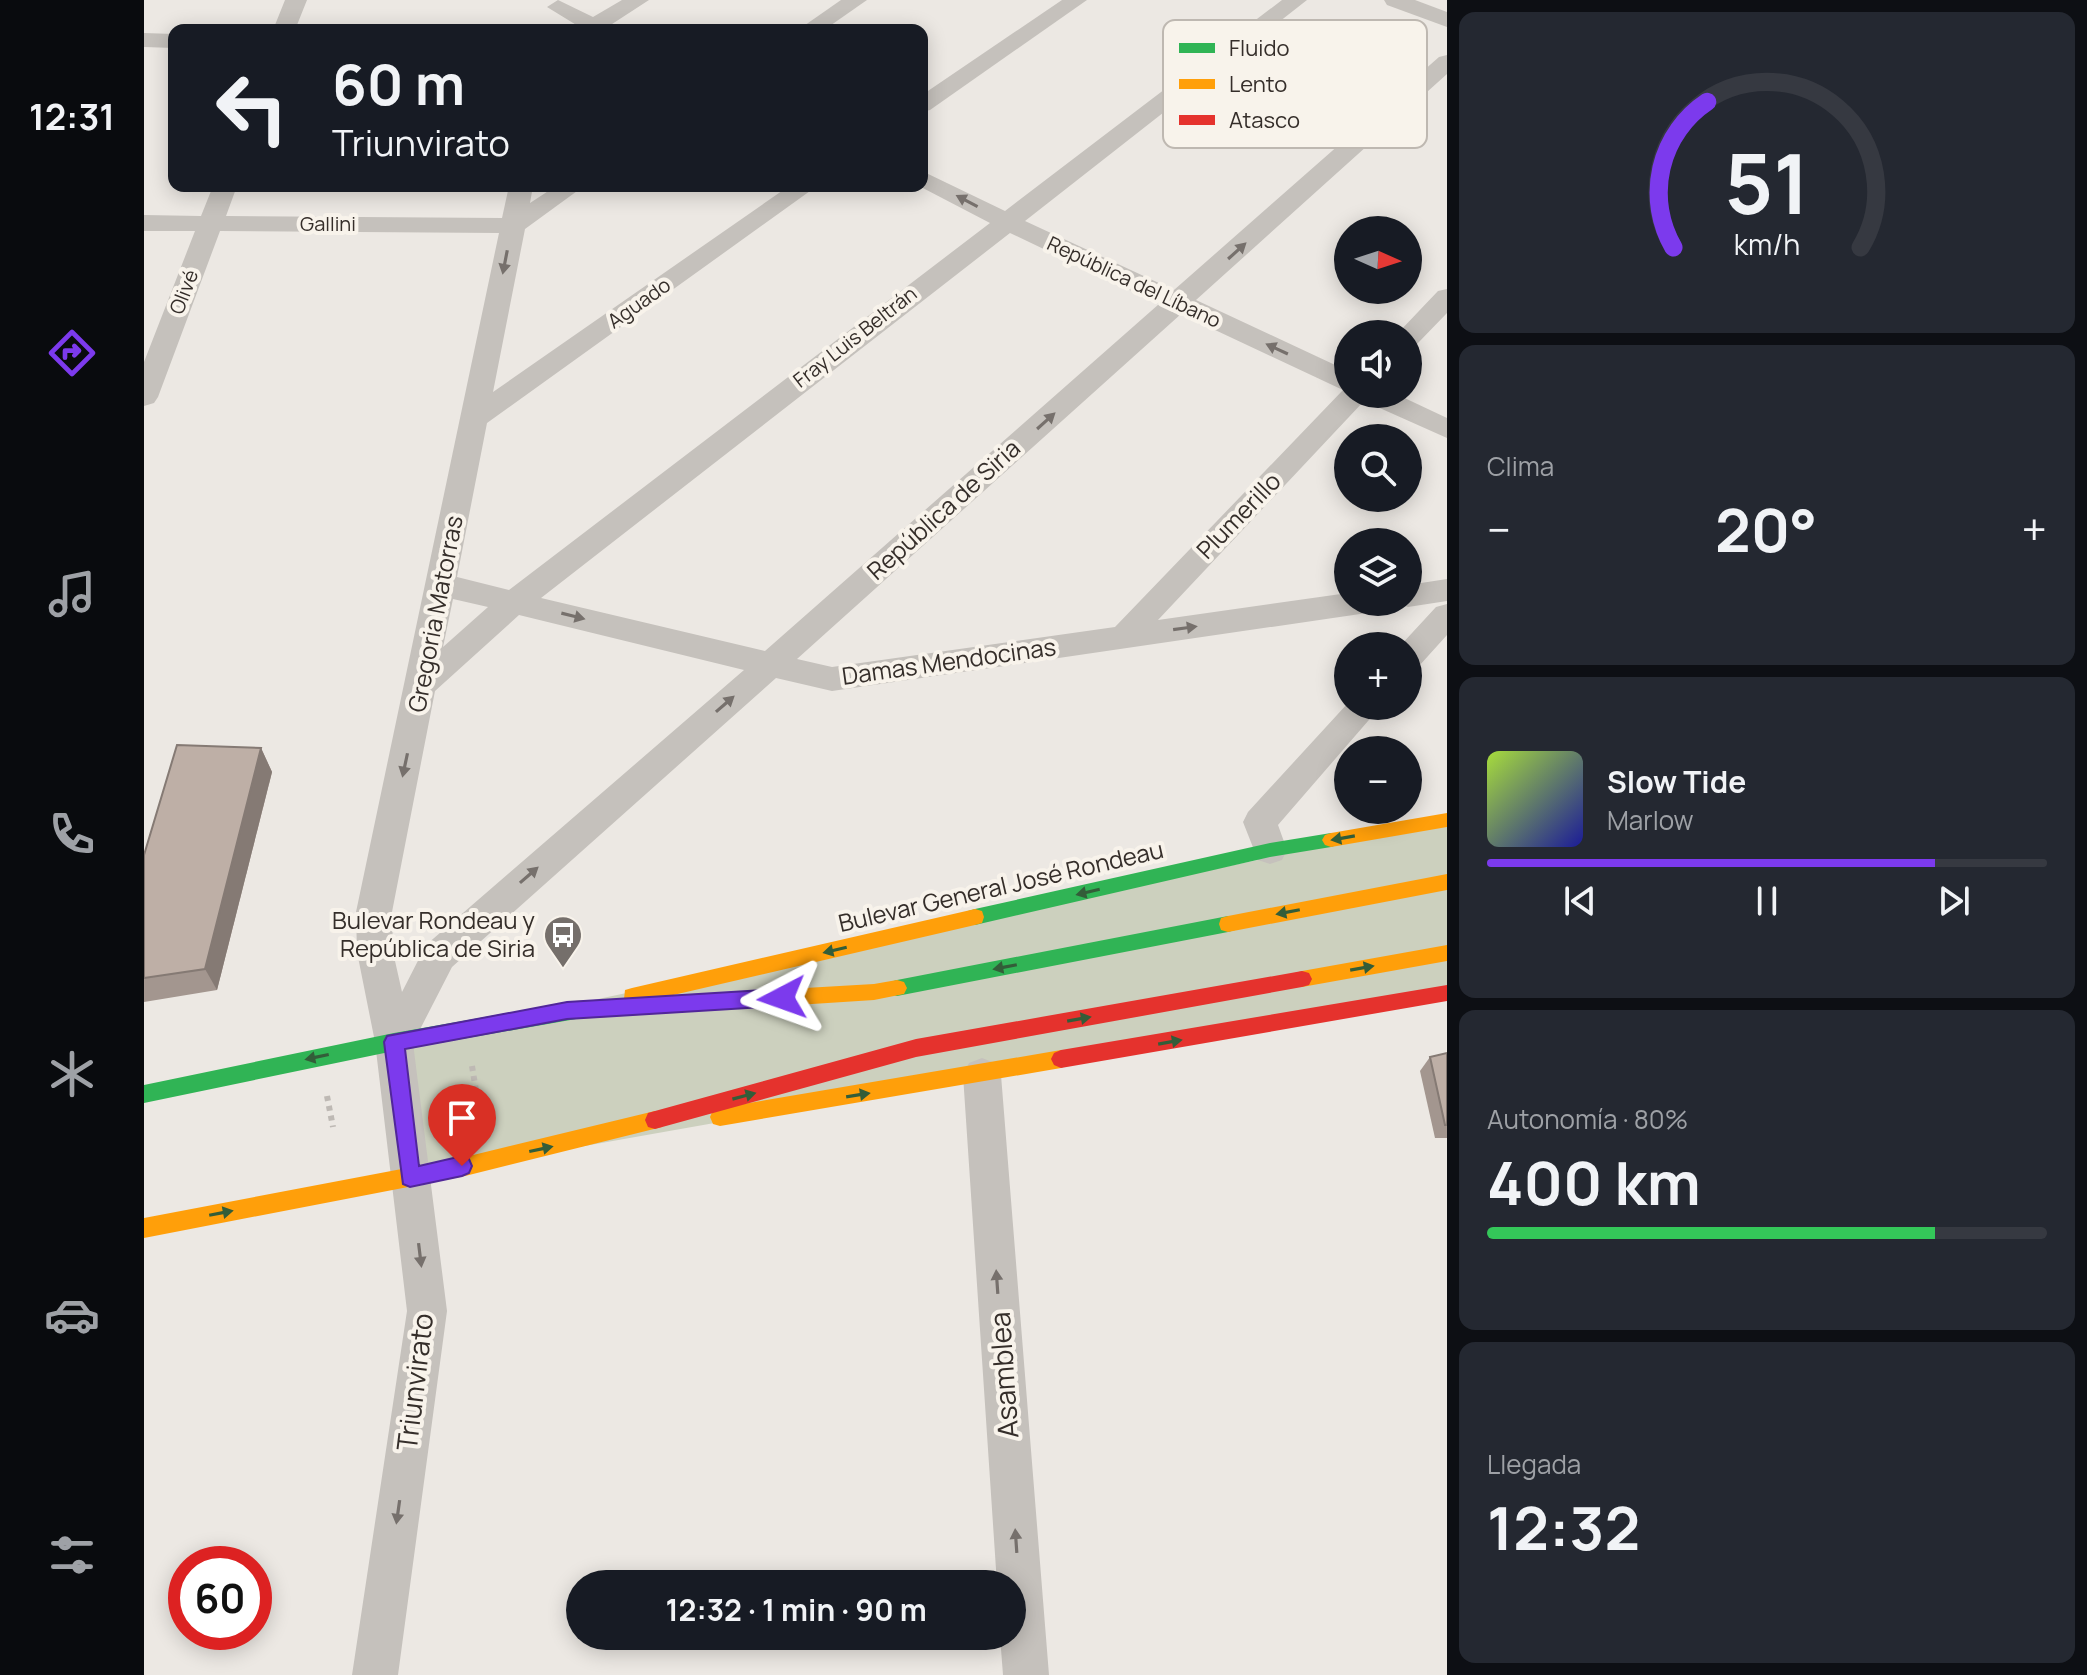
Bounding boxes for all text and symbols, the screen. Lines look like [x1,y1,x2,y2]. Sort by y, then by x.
legend [1163,20,1427,148]
text: Fluido [1229,33,1289,63]
text: 60 m [332,45,465,122]
icon: left [200,56,304,160]
text: Lento [1229,69,1287,99]
text: 12:31 [29,92,115,141]
text: Atasco [1229,105,1300,135]
text: Triunvirato [332,118,510,167]
text: 51 [1724,125,1810,239]
one-way arrow [955,195,978,208]
street label: Gallini [300,210,356,237]
north arrow [1334,216,1422,304]
map controls [1334,216,1422,824]
text: km/h [1734,225,1800,264]
street label: República del Líbano [1043,229,1226,334]
one-way arrow [1227,242,1246,260]
one-way arrow [498,250,511,275]
street label: Olivé [163,266,204,318]
street label: Aguado [602,271,676,334]
street label: Fray Luis Beltrán [787,280,922,393]
button: sound [1334,320,1422,408]
icon: directions [44,325,100,381]
one-way arrow [1266,342,1289,356]
one-way arrow [1036,412,1055,430]
button: search [1334,424,1422,512]
street label: República de Siria [859,431,1027,586]
text: Clima [1487,448,1554,484]
street label: Plumerillo [1188,465,1287,565]
text: 20° [1715,488,1817,570]
text: − [1487,499,1511,559]
text: + [2022,499,2047,559]
street label: Gregoria Matorras [399,513,470,715]
button: layers [1334,528,1422,616]
icon: music [44,566,100,622]
one-way arrow [560,610,585,623]
one-way arrow [1173,621,1198,634]
street label: Damas Mendocinas [840,629,1058,692]
button: + [1334,632,1422,720]
one-way arrow [715,696,735,713]
button: − [1334,736,1422,824]
one-way arrow [398,752,411,777]
text: Slow Tide [1607,761,1746,802]
text: Marlow [1607,802,1694,838]
icon: phone [44,806,100,862]
street label: Bulevar General José Rondeau [835,832,1167,939]
one-way arrow [1330,832,1355,845]
one-way arrow [519,867,539,884]
icon: previous [1558,879,1602,923]
icon: pause [1745,879,1789,923]
icon: next [1932,879,1976,923]
one-way arrow [1076,886,1101,899]
place label: Bulevar Rondeau y República de Siria [332,903,535,964]
one-way arrow [1275,907,1300,919]
bus stop icon: Bulevar Rondeau y República de Siria [542,914,584,969]
one-way arrow [822,944,847,957]
position arrow [740,956,824,1040]
one-way arrow [992,961,1017,973]
one-way arrow [1350,961,1375,973]
one-way arrow [1067,1012,1092,1024]
one-way arrow [1158,1035,1183,1048]
icon: climate [44,1046,100,1102]
one-way arrow [305,1052,330,1064]
pin [428,1084,496,1166]
one-way arrow [846,1088,871,1101]
one-way arrow [731,1089,756,1101]
icon: arrive [440,1096,484,1140]
text: Autonomía · 80% [1487,1101,1688,1137]
text: 400 km [1487,1141,1701,1223]
one-way arrow [529,1142,554,1155]
one-way arrow [208,1207,233,1219]
one-way arrow [413,1243,426,1268]
one-way arrow [990,1269,1003,1294]
icon: car [44,1287,100,1343]
street label: Triunvirato [387,1311,441,1453]
street label: Asamblea [980,1311,1026,1439]
text: Llegada [1487,1446,1581,1482]
text: 12:32 [1487,1486,1640,1568]
one-way arrow [391,1500,404,1525]
icon: filters [44,1527,100,1583]
one-way arrow [1009,1528,1022,1553]
speed limit sign: 60 [168,1546,272,1650]
text: 12:32 · 1 min · 90 m [665,1589,927,1630]

